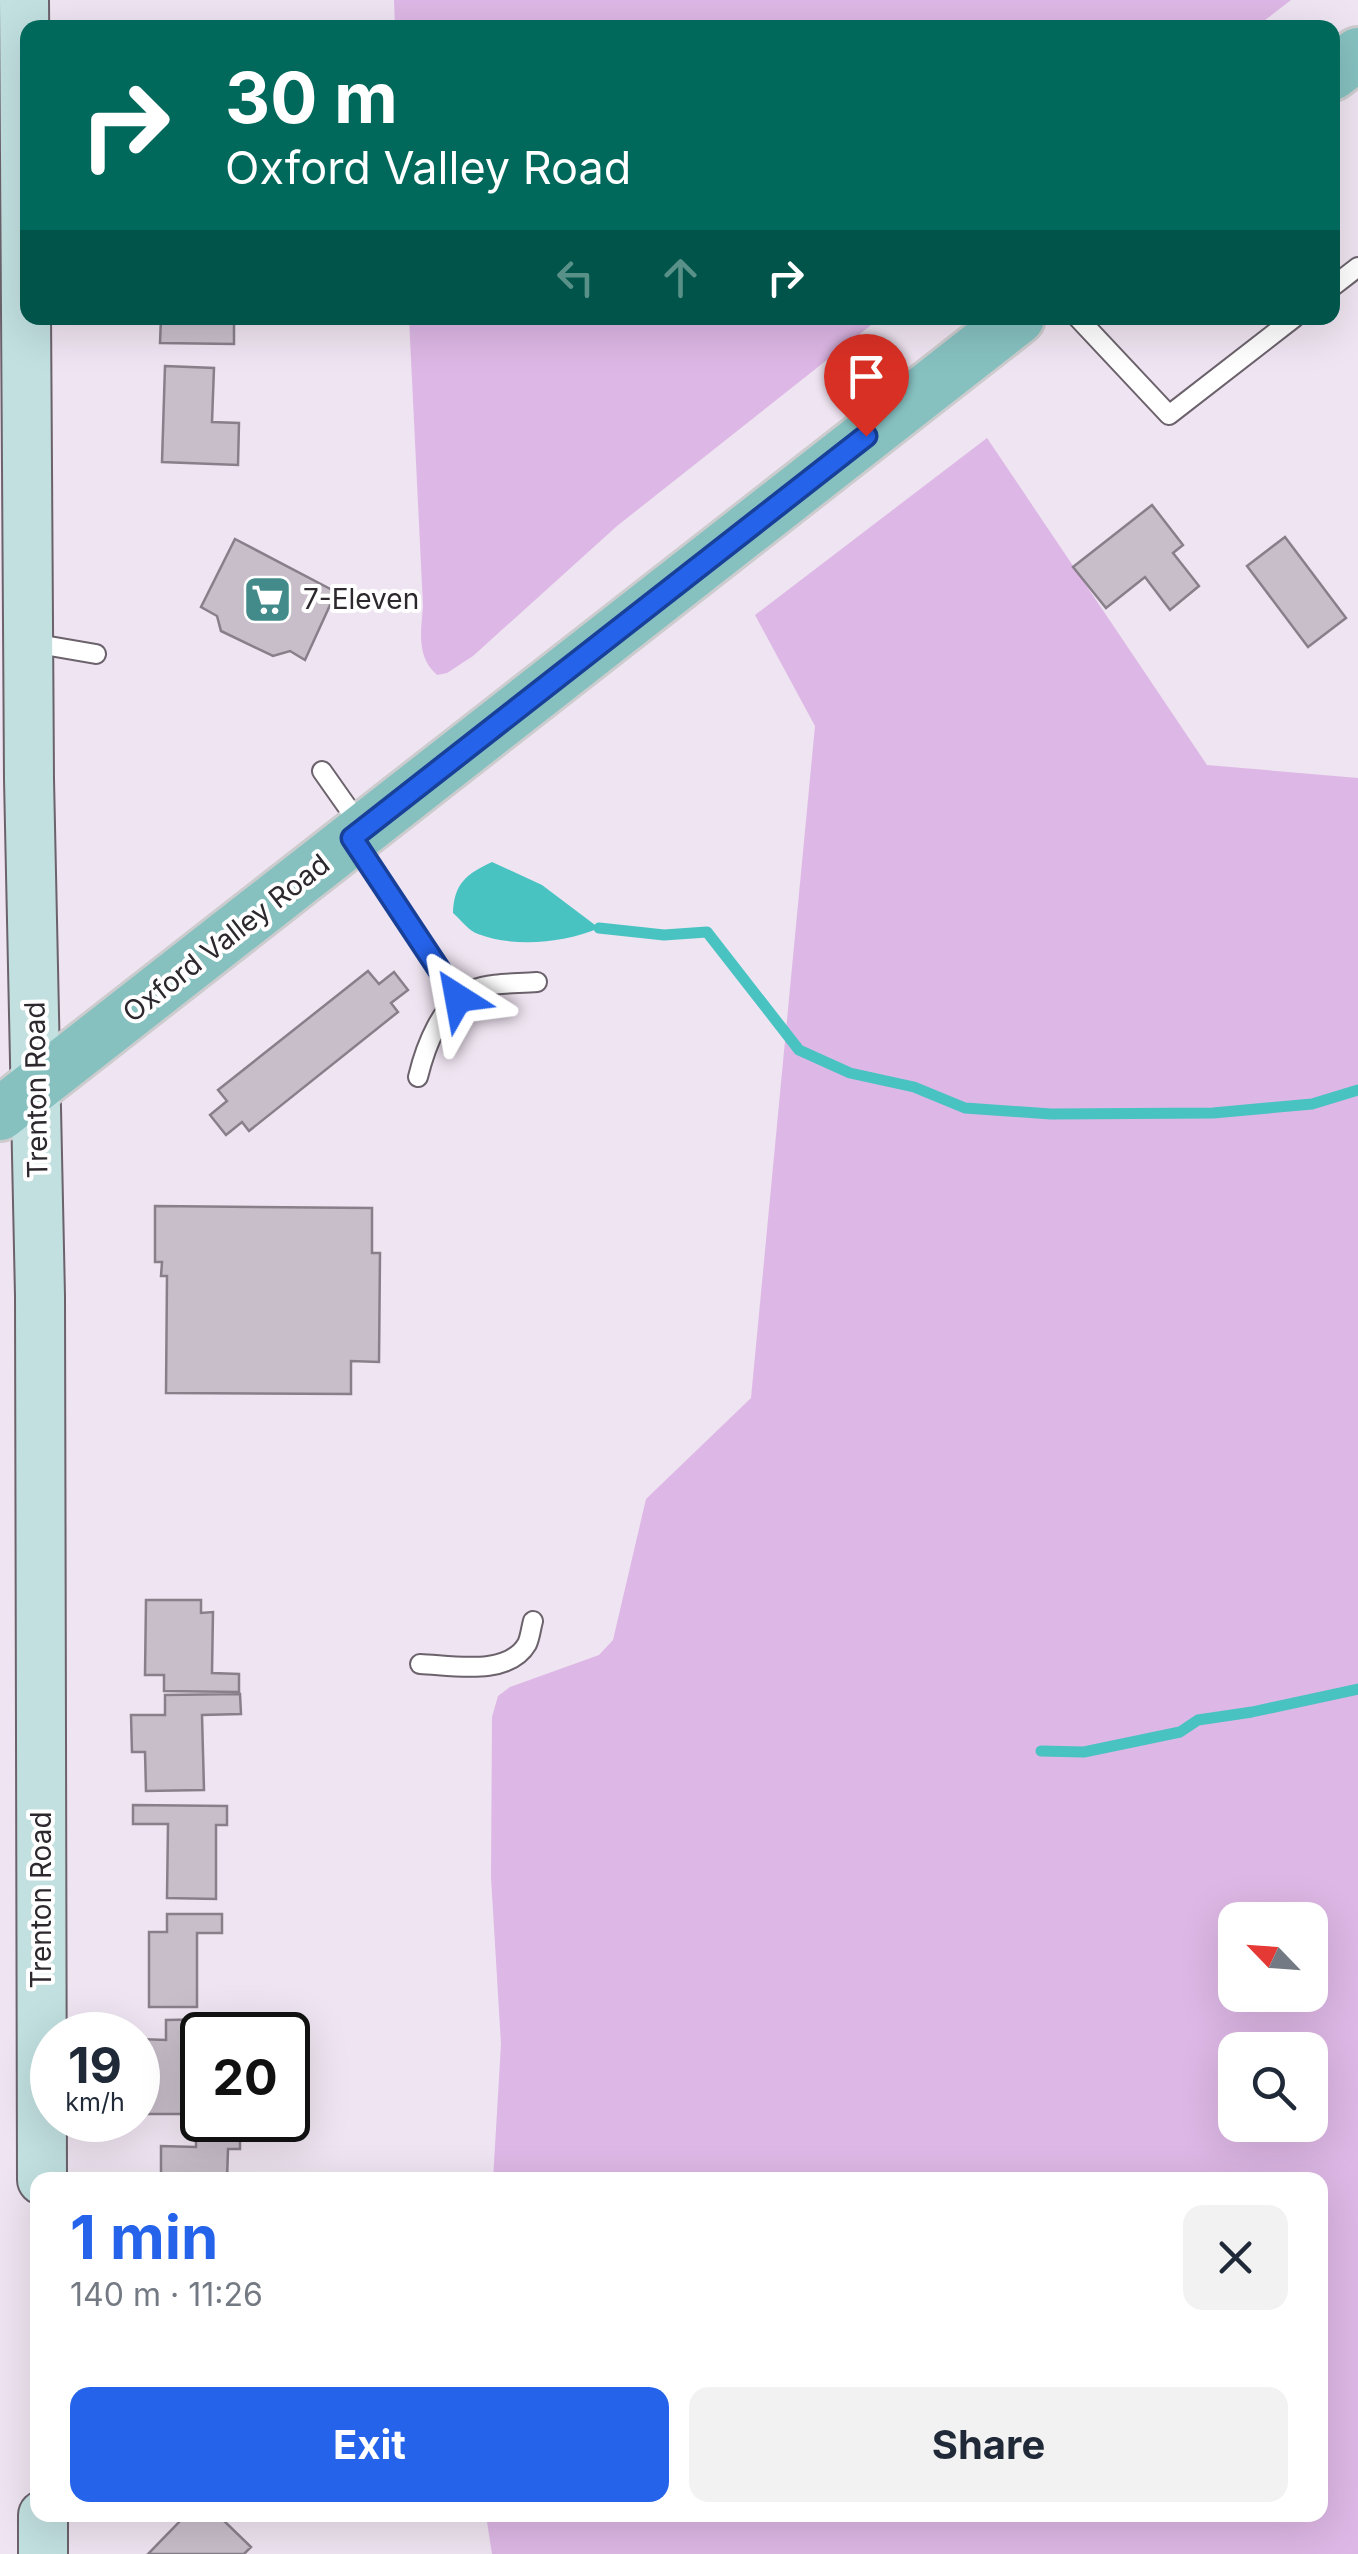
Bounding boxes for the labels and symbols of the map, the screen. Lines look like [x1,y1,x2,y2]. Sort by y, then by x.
pin [824,334,909,437]
supermarket icon: 7-Eleven [242,573,294,625]
place label: 7-Eleven [303,582,419,616]
street label: Oxford Valley Road [116,847,336,1029]
position arrow [406,946,510,1050]
street label: Trenton Road [17,1001,55,1179]
street label: Trenton Road [24,1811,58,1989]
north arrow [1218,1902,1328,2012]
speed limit sign: 20 [180,2012,310,2142]

